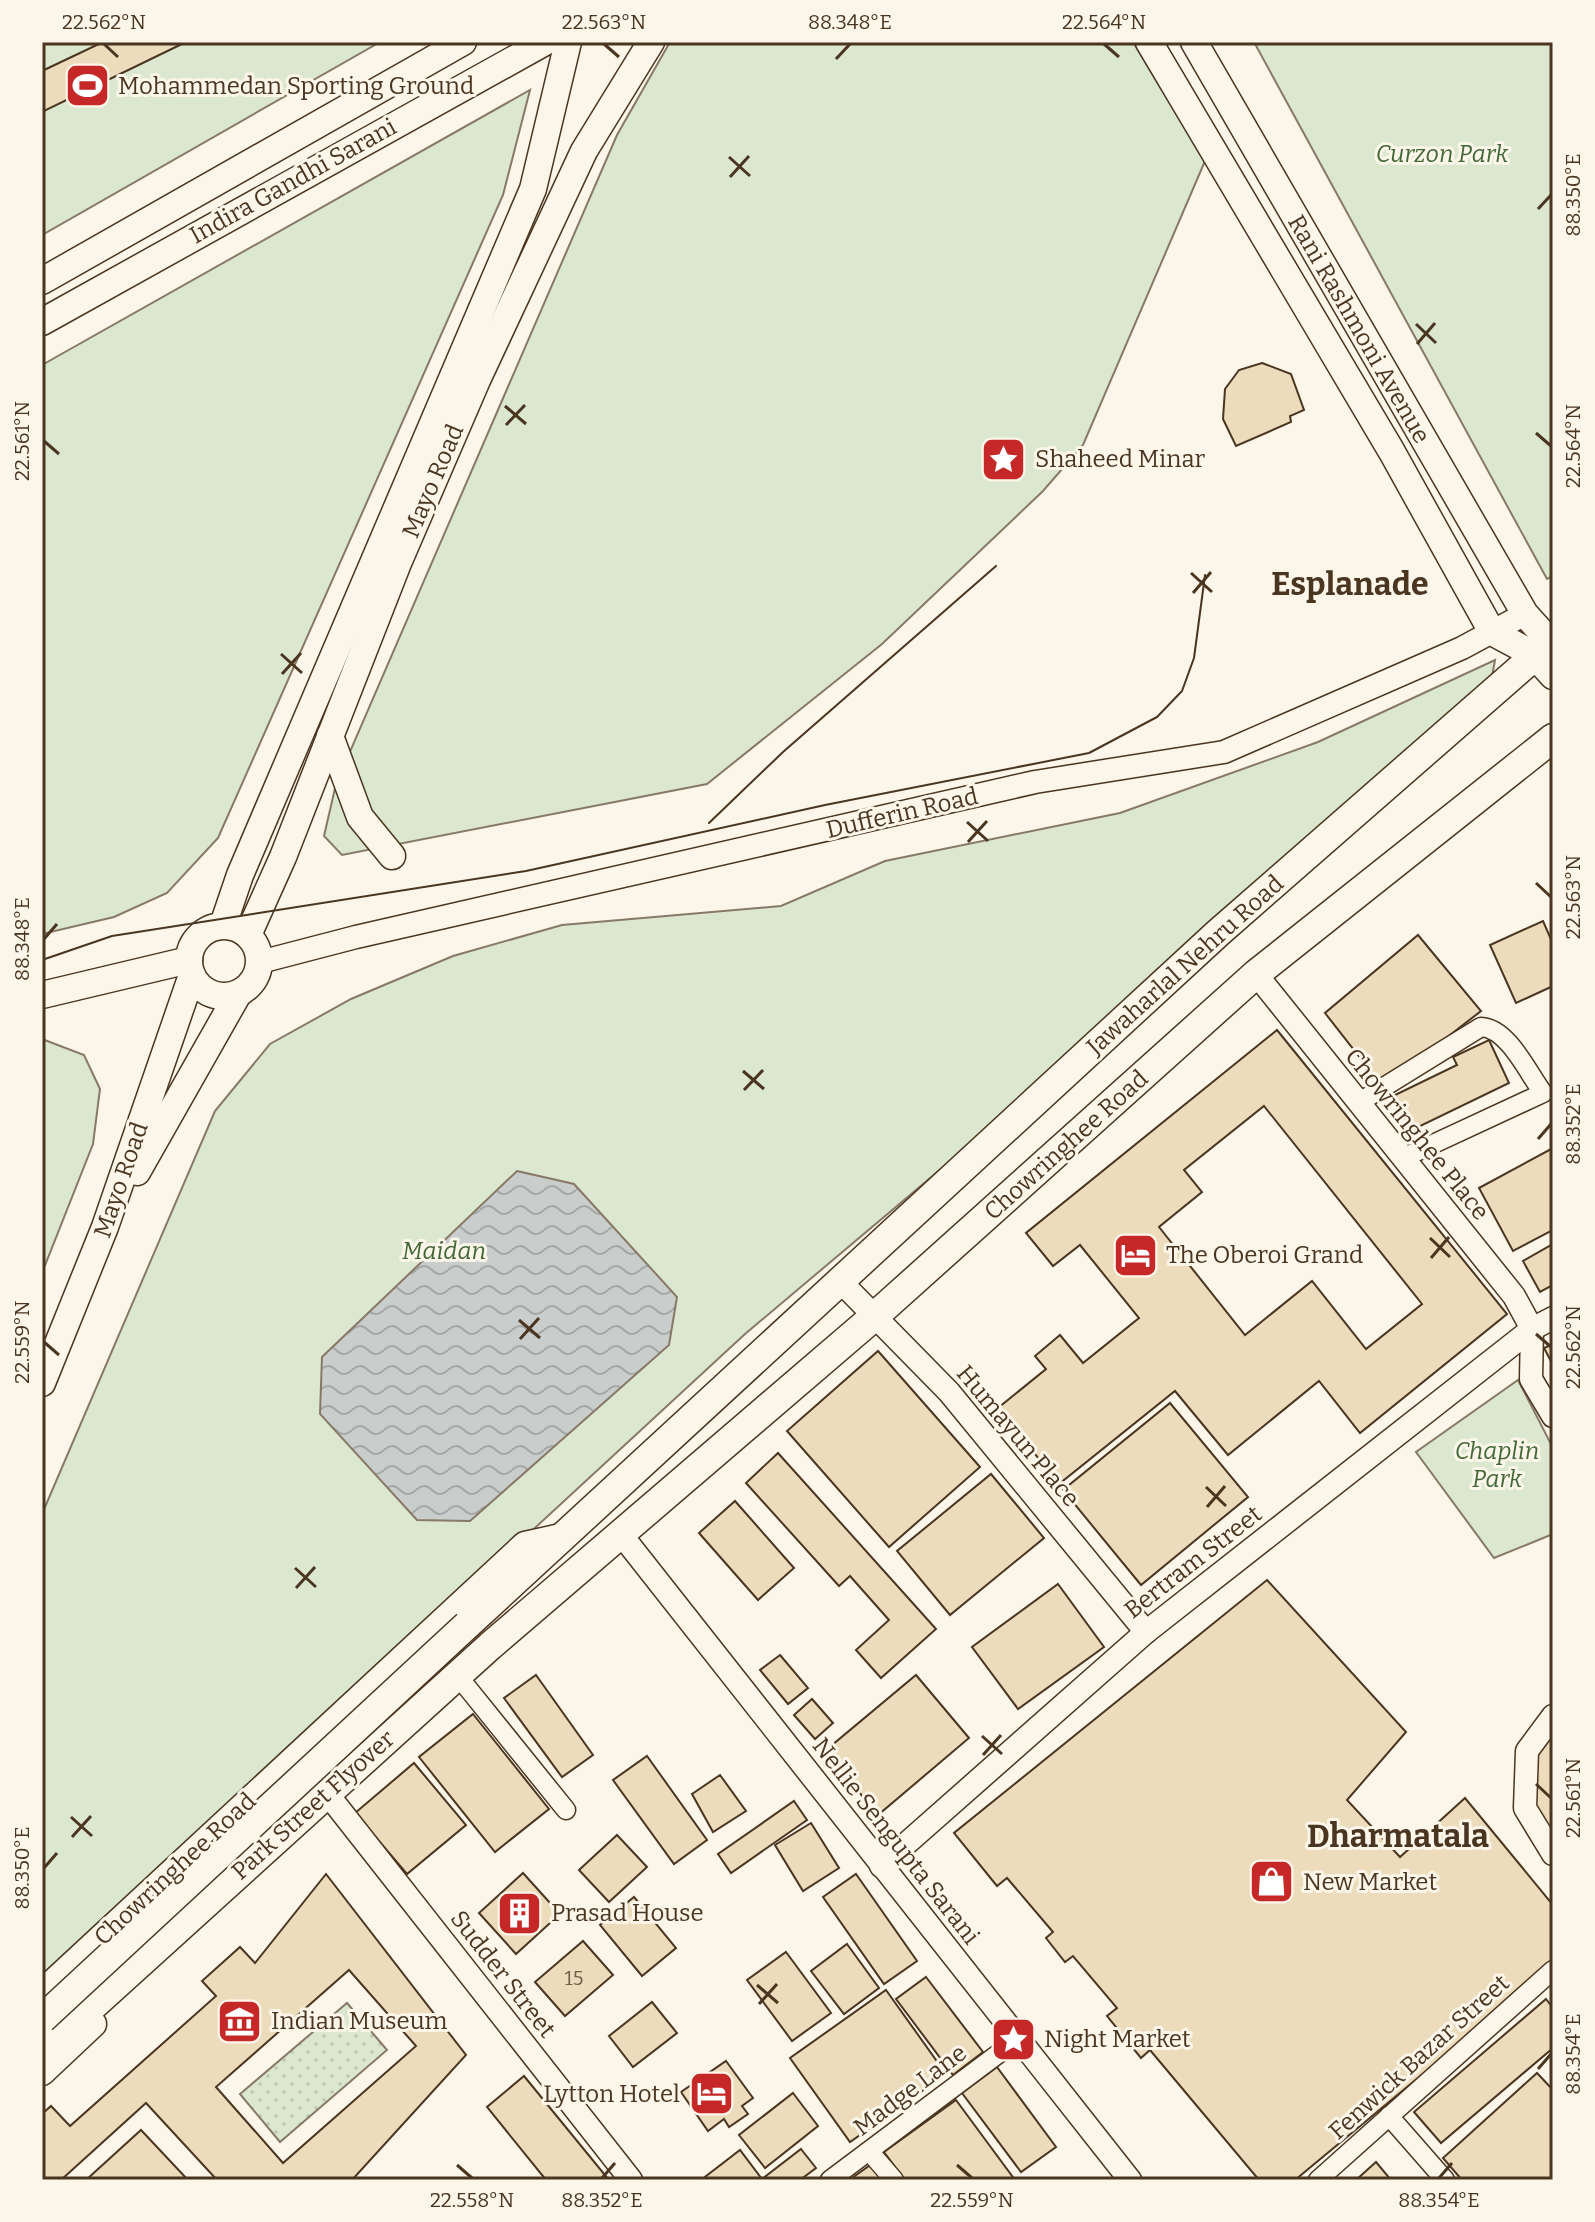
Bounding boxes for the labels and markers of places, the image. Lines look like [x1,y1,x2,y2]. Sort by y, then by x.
sports icon: Mohammedan Sporting Ground [63,62,111,110]
place label: Mohammedan Sporting Ground [118,72,474,100]
place icon: Shaheed Minar [980,435,1028,483]
place label: Shaheed Minar [1035,445,1206,473]
hotel icon: The Oberoi Grand [1111,1231,1159,1279]
place label: The Oberoi Grand [1166,1241,1363,1269]
shop icon: New Market [1248,1858,1296,1906]
place label: New Market [1303,1868,1437,1896]
building icon: Prasad House [496,1889,544,1937]
place label: Prasad House [551,1899,704,1927]
museum icon: Indian Museum [216,1997,264,2045]
place label: Indian Museum [271,2007,448,2035]
place icon: Night Market [989,2015,1037,2063]
place label: Night Market [1044,2025,1191,2053]
hotel icon: Lytton Hotel [687,2070,735,2118]
place label: Lytton Hotel [543,2080,680,2108]

